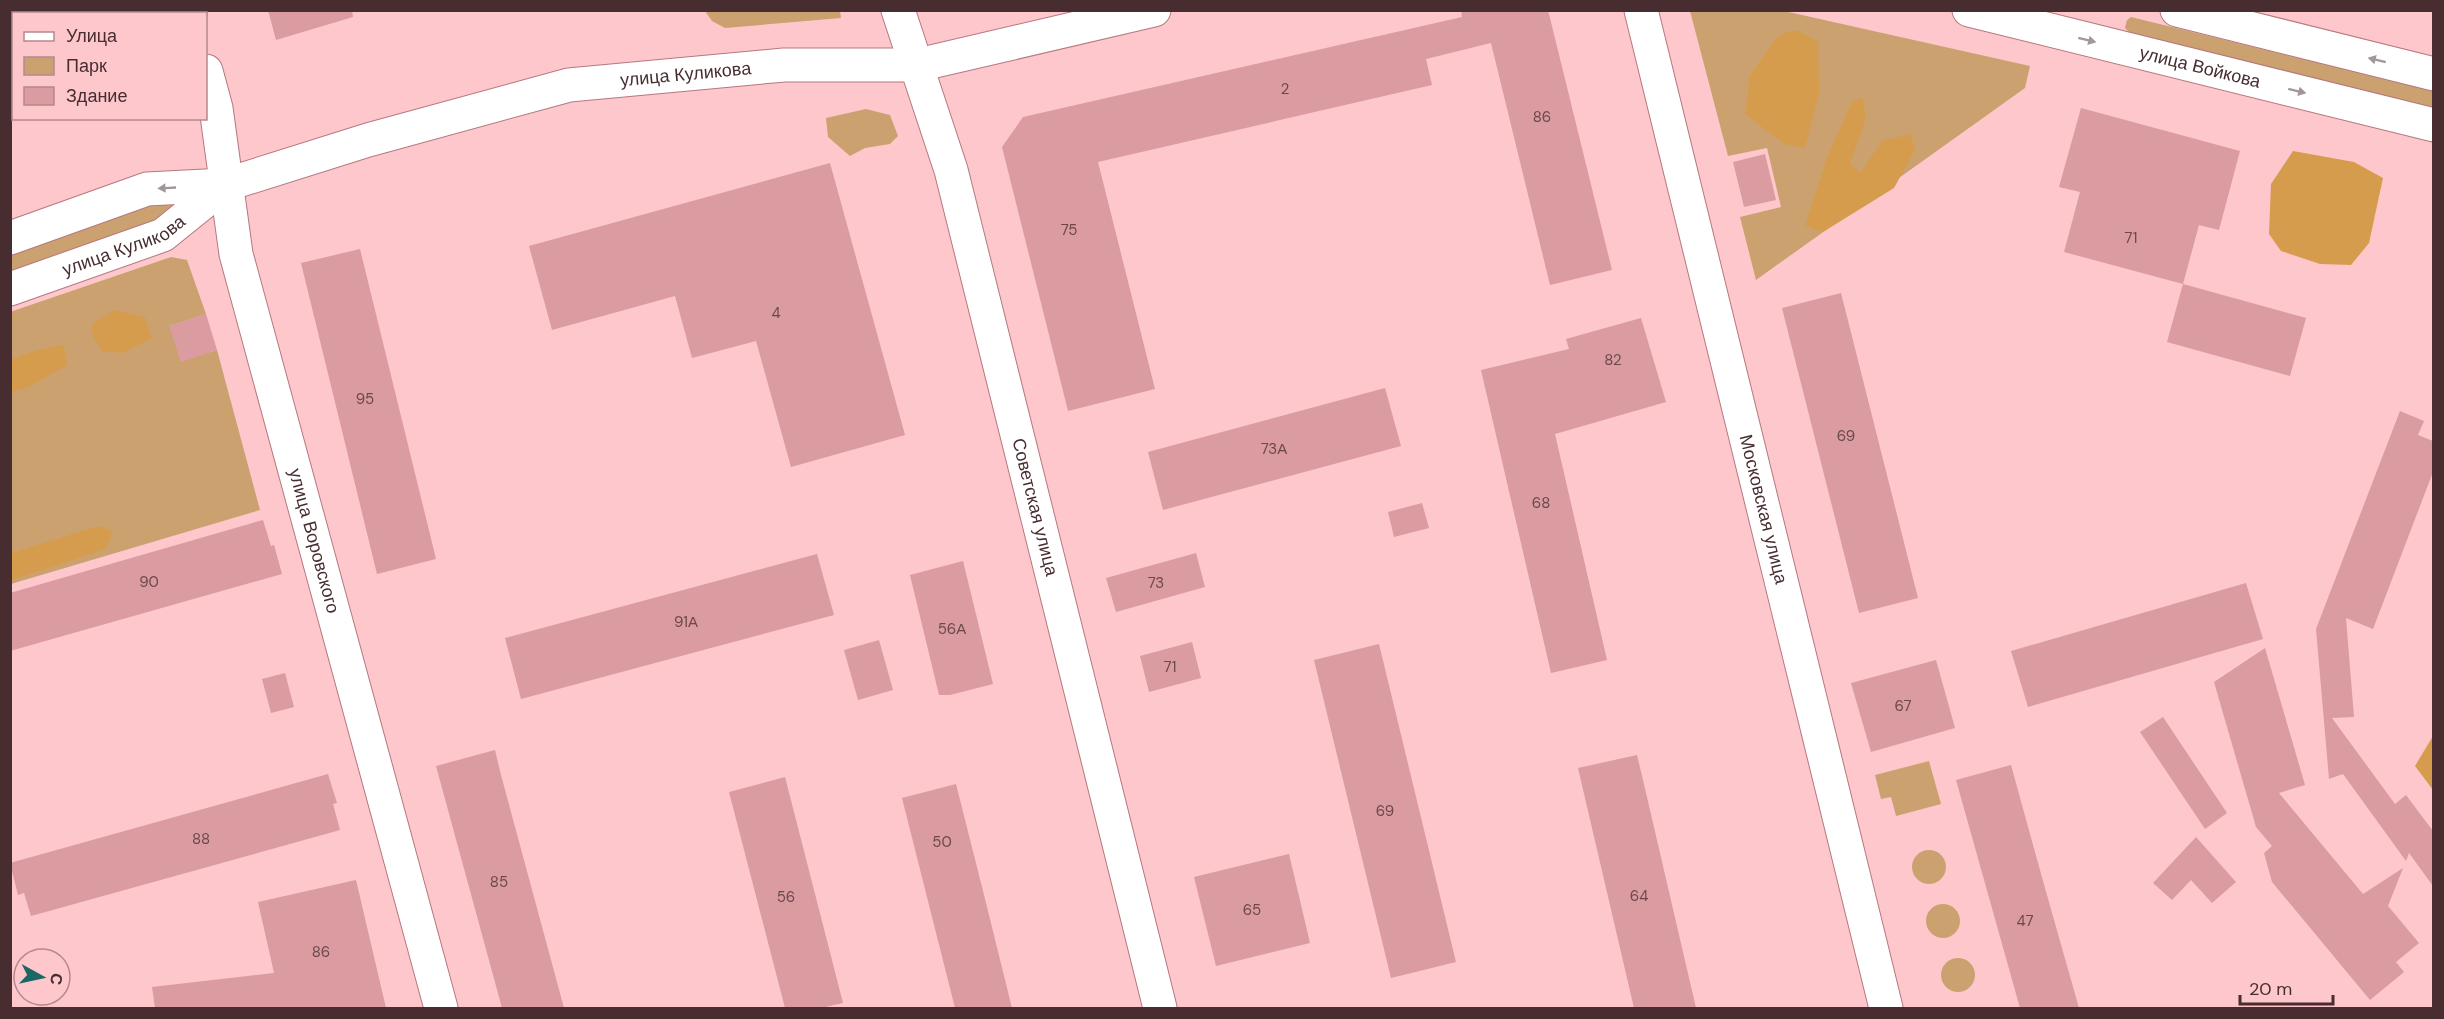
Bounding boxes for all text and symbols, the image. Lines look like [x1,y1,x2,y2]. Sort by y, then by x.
legend [12,12,207,120]
text: Улица [66,24,118,48]
one-way arrow [2078,35,2096,45]
street label: улица Войкова [2137,41,2264,94]
text: Парк [66,54,107,78]
one-way arrow [2367,54,2386,64]
street label: улица Куликова [619,56,753,92]
house number: 2 [1281,79,1289,99]
text: Здание [66,84,127,108]
one-way arrow [2287,87,2306,97]
house number: 86 [1533,107,1551,127]
one-way arrow [158,183,177,192]
street label: улица Куликова [59,209,191,282]
house number: 75 [1061,220,1077,240]
house number: 71 [2125,228,2137,248]
house number: 4 [771,303,781,323]
house number: 82 [1604,350,1622,370]
house number: 95 [356,389,374,409]
house number: 69 [1837,426,1855,446]
street label: Московская улица [1734,432,1794,587]
street label: Советская улица [1006,436,1064,579]
house number: 73А [1261,439,1287,459]
street label: улица Воровского [283,466,345,616]
house number: 68 [1532,493,1550,513]
house number: 90 [139,572,159,592]
house number: 73 [1148,573,1164,593]
house number: 91А [674,612,698,632]
house number: 56А [938,619,966,639]
house number: 71 [1164,657,1176,677]
house number: 67 [1894,696,1912,716]
house number: 69 [1376,801,1394,821]
house number: 88 [192,829,210,849]
house number: 50 [932,832,952,852]
house number: 85 [490,872,508,892]
house number: 64 [1630,886,1648,906]
house number: 56 [777,887,795,907]
house number: 65 [1243,900,1261,920]
house number: 47 [2016,911,2034,931]
house number: 86 [312,942,330,962]
north arrow [12,947,72,1007]
scale bar [2240,968,2333,1006]
text: С [45,972,68,987]
text: 20 m [2249,977,2292,1001]

